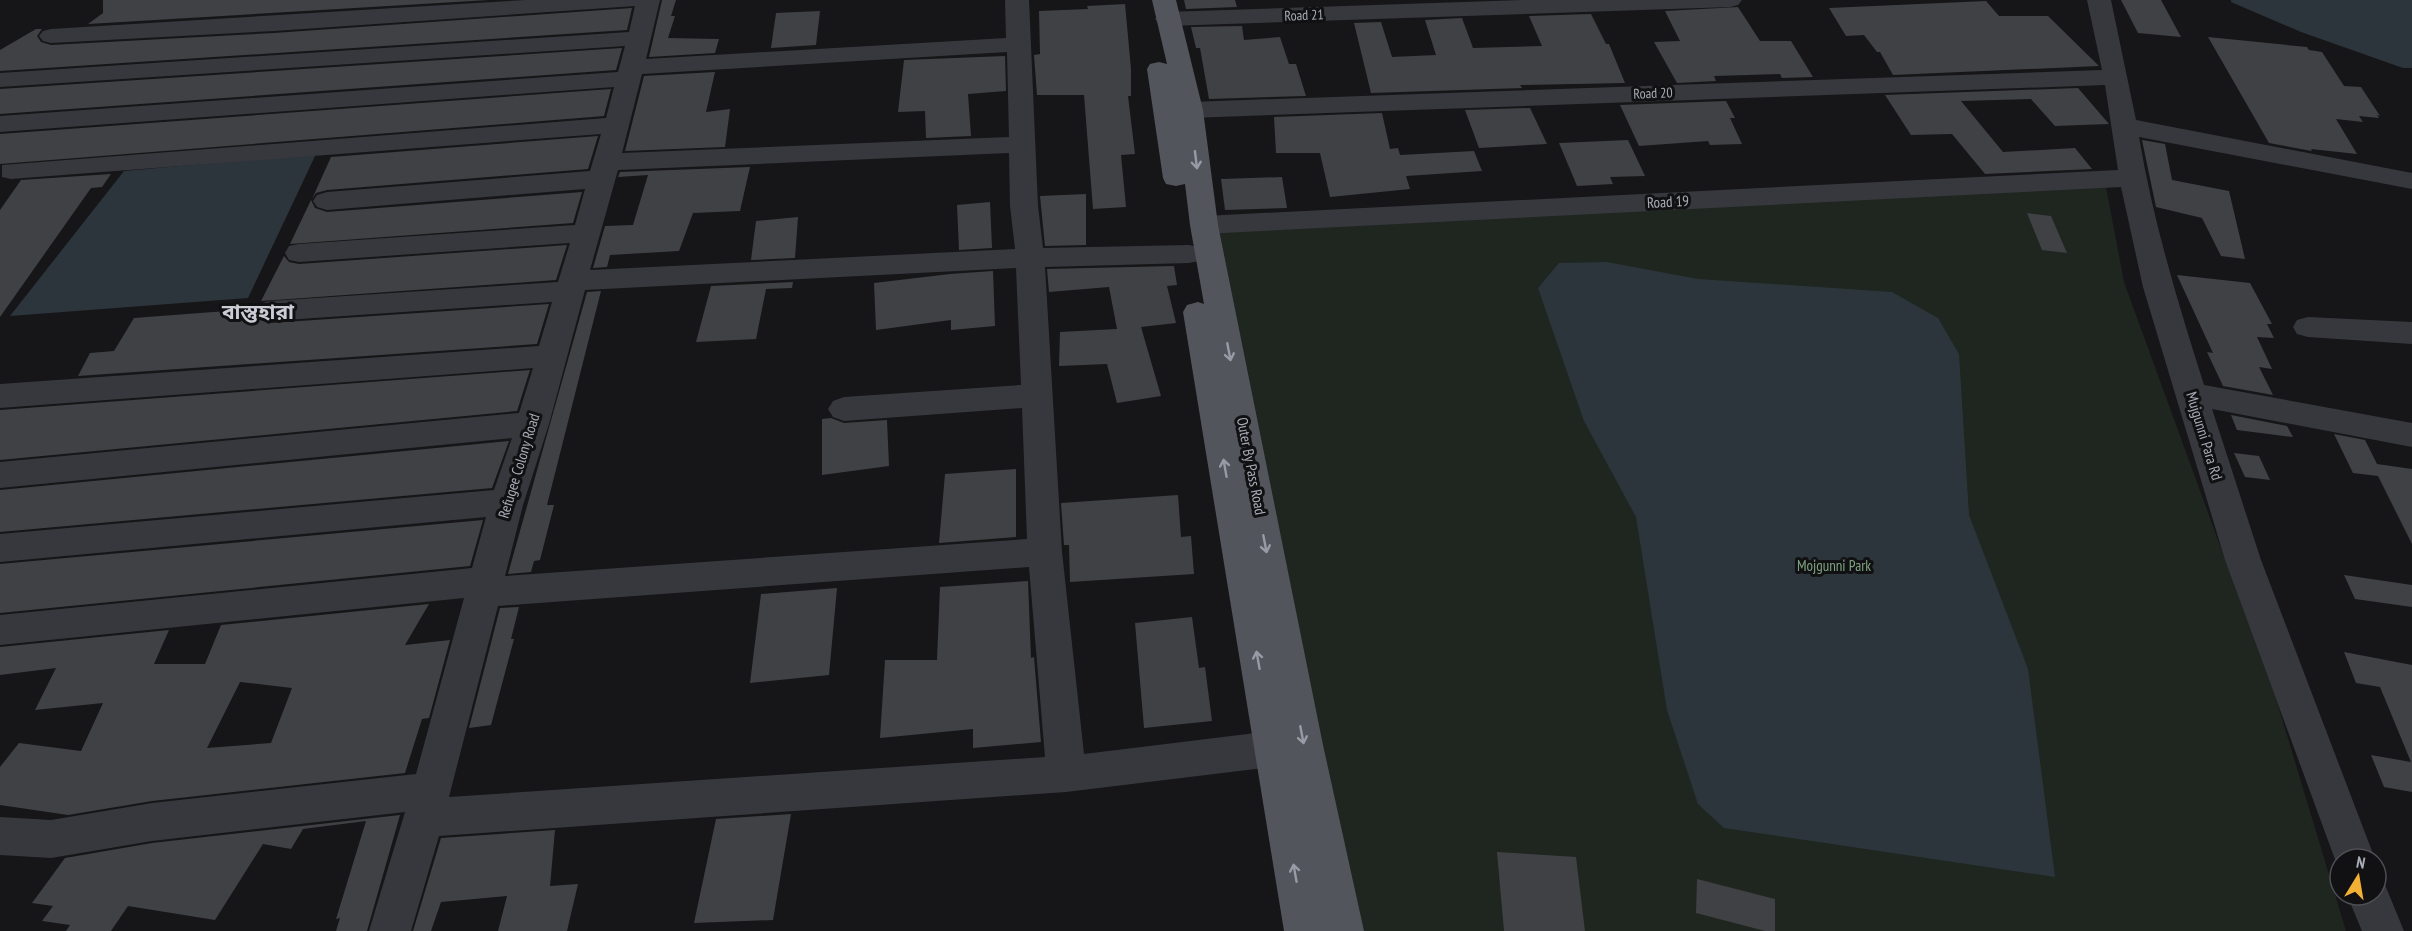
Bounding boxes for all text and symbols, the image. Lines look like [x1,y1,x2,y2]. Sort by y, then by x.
street label: Road 21 [1284,5,1324,25]
street label: Road 20 [1633,83,1673,103]
one-way arrow [1191,149,1202,169]
street label: Road 19 [1646,191,1690,212]
district label: বাস্তুহারা [221,298,295,325]
one-way arrow [1224,342,1235,361]
street label: Mujgunni Para Rd [2182,389,2227,482]
street label: Refugee Colony Road [494,411,543,521]
street label: Outer By Pass Road [1233,416,1270,516]
one-way arrow [1219,459,1230,479]
one-way arrow [1260,533,1271,553]
park label: Mojgunni Park [1797,556,1871,575]
one-way arrow [1252,651,1263,671]
one-way arrow [1297,725,1308,744]
north arrow [2328,847,2388,907]
text: N [2355,852,2367,873]
one-way arrow [1289,864,1300,884]

